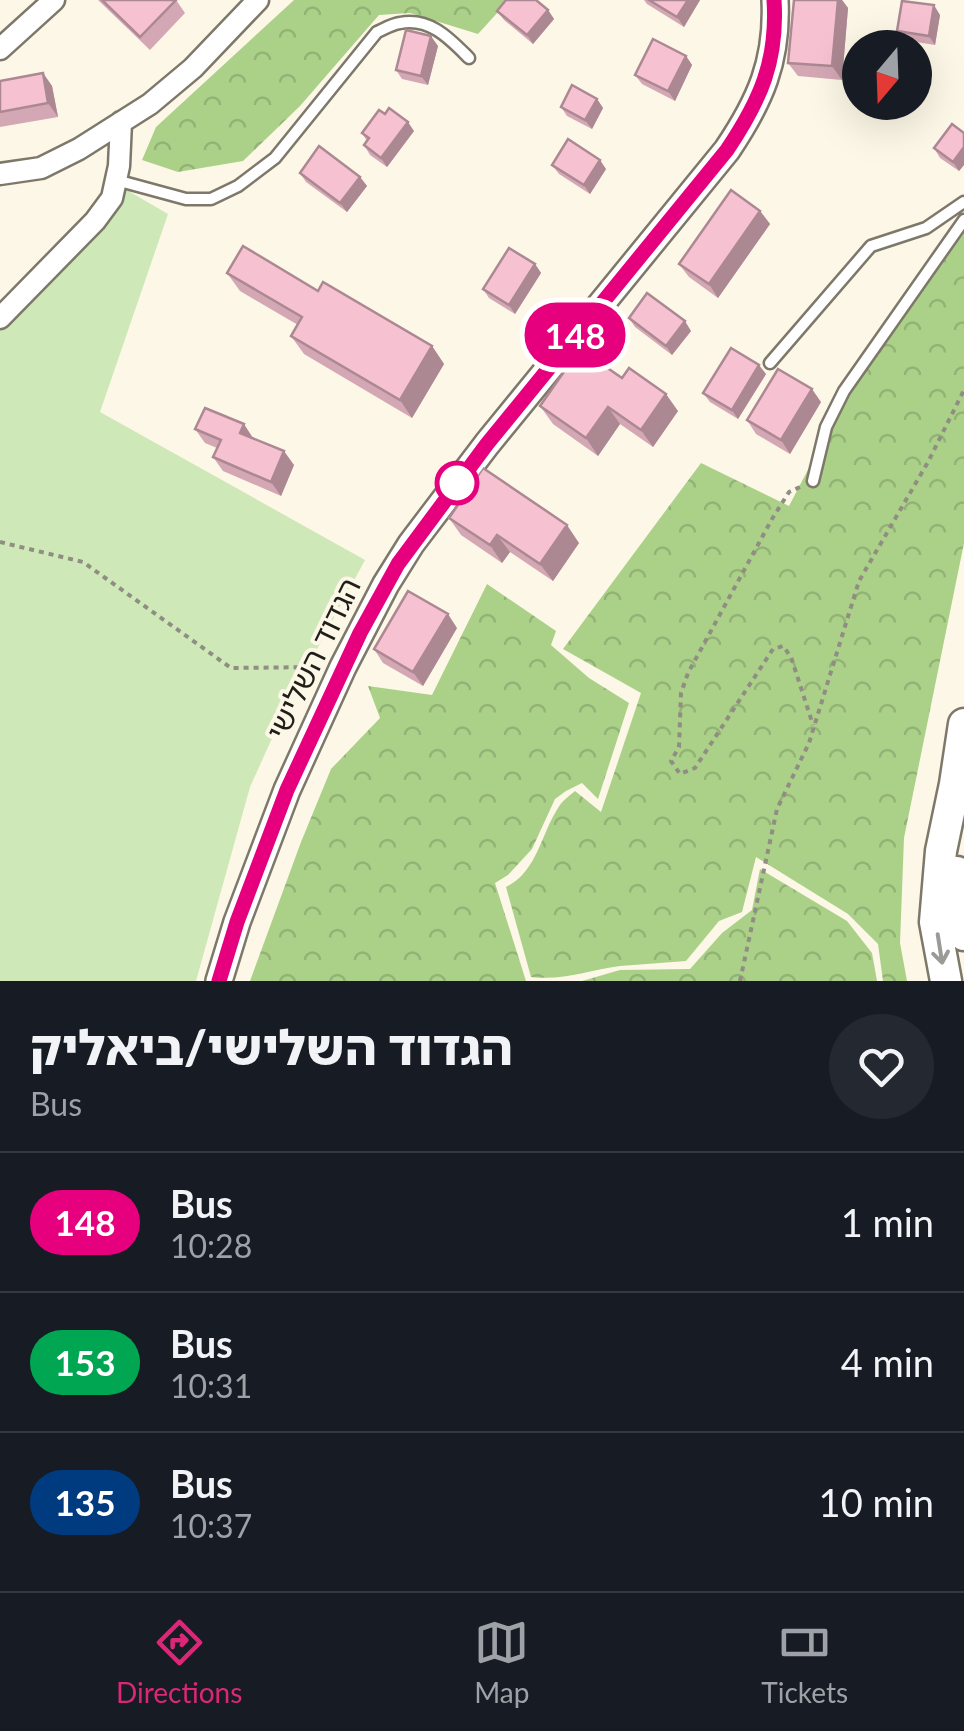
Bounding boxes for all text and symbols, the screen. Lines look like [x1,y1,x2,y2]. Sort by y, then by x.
north arrow [842,30,932,120]
map controls [842,30,932,120]
line badge: 148 [518,302,632,368]
text: 148 [545,314,605,356]
unlabelled marker [436,462,478,504]
street label: הגדוד השלישי [258,571,367,745]
one-way arrow [931,933,950,965]
button: heart [829,1014,934,1119]
text: הגדוד השלישי/ביאליק [30,1018,513,1075]
text: Bus [30,1084,82,1123]
text: Bus [170,1180,233,1226]
text: 1 min [841,1199,934,1245]
text: 148 [55,1201,115,1243]
text: 10:28 [170,1226,252,1265]
text: Bus [170,1320,233,1366]
text: 4 min [841,1339,934,1385]
text: 153 [55,1341,115,1383]
text: 10:31 [170,1366,252,1405]
text: Bus [170,1460,233,1506]
text: 10 min [819,1479,934,1525]
text: 135 [55,1481,115,1523]
text: 10:37 [170,1506,252,1545]
tab: Directions [116,1615,242,1709]
tab: Map [474,1615,529,1709]
tab: Tickets [761,1615,848,1709]

